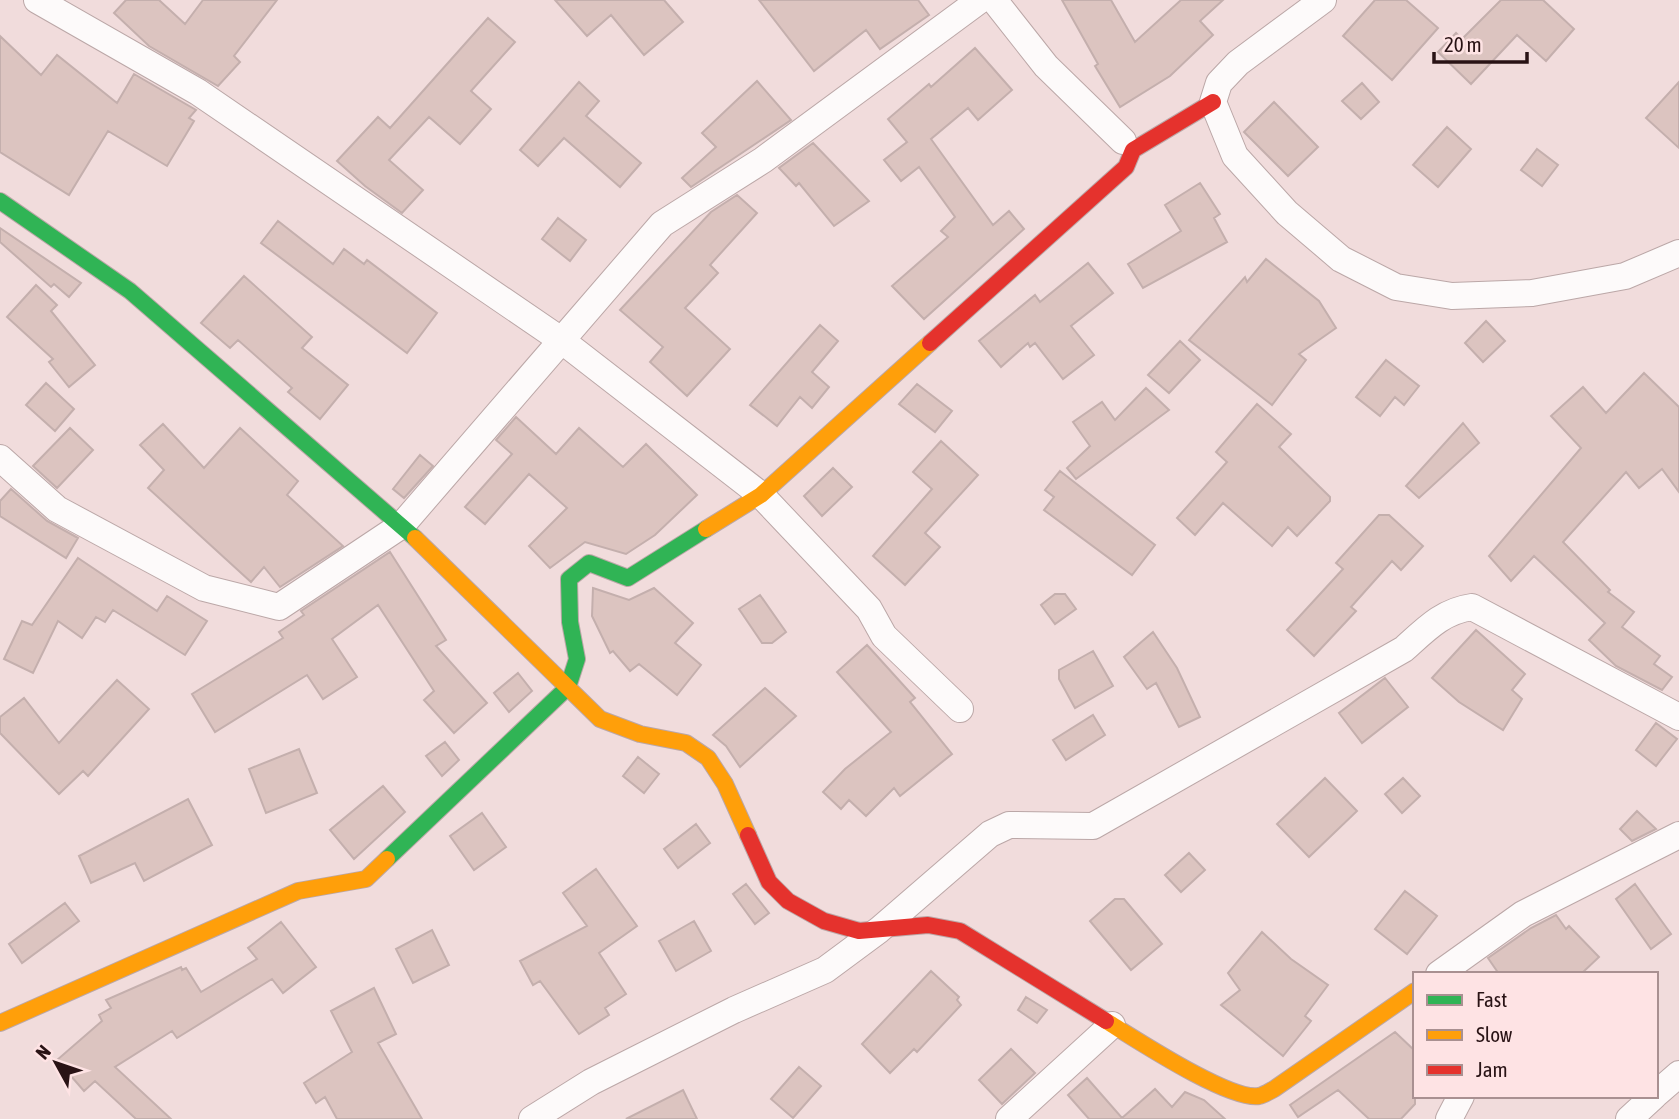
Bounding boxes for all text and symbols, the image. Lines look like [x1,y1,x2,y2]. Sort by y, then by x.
scale bar [1434,21,1527,65]
text: 20 m [1444,32,1482,56]
legend [1413,972,1658,1098]
text: Fast [1476,987,1507,1011]
text: Slow [1476,1022,1513,1046]
north arrow [21,1028,91,1098]
text: N [31,1041,55,1063]
text: Jam [1476,1057,1508,1081]

